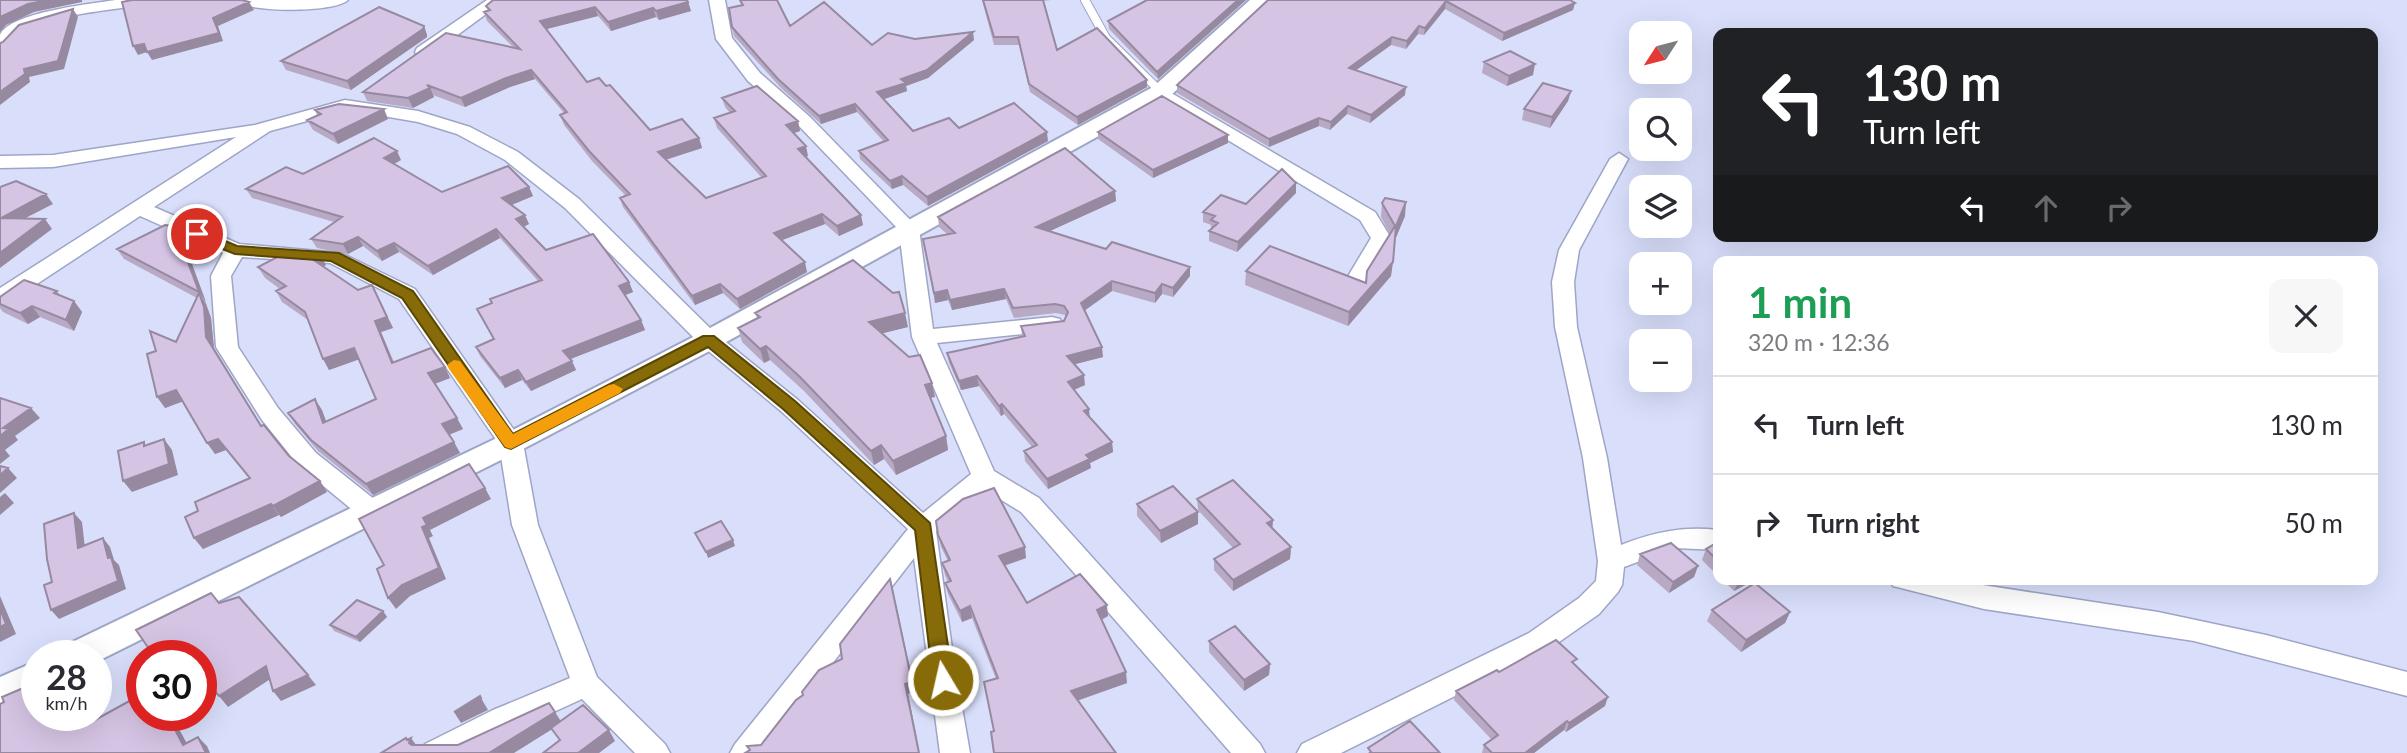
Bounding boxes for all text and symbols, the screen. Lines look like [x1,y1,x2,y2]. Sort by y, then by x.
north arrow [1629,21,1692,84]
map controls [1629,21,1692,392]
text: 130 m [1863,53,2001,111]
icon: left [1748,56,1839,147]
button: search [1629,98,1692,161]
text: Turn left [1863,112,1980,151]
button: layers [1629,175,1692,238]
icon: left [1954,189,1992,227]
icon: ahead [2027,189,2065,227]
icon: right [2100,189,2138,227]
pin [167,204,227,264]
icon: arrive [178,215,216,253]
button: + [1629,252,1692,315]
text: 1 min [1748,277,1852,327]
button: close [2269,279,2343,353]
text: 320 m · 12:36 [1748,328,1890,356]
button: − [1629,329,1692,392]
icon: left [1748,406,1786,444]
text: Turn left [1807,409,1904,441]
text: 130 m [2270,409,2343,441]
icon: right [1748,504,1786,542]
text: Turn right [1807,507,1920,539]
text: 50 m [2285,507,2343,539]
speed limit sign: 30 [126,640,217,731]
position arrow [906,643,980,717]
text: 28 [46,655,87,697]
text: km/h [45,692,88,714]

